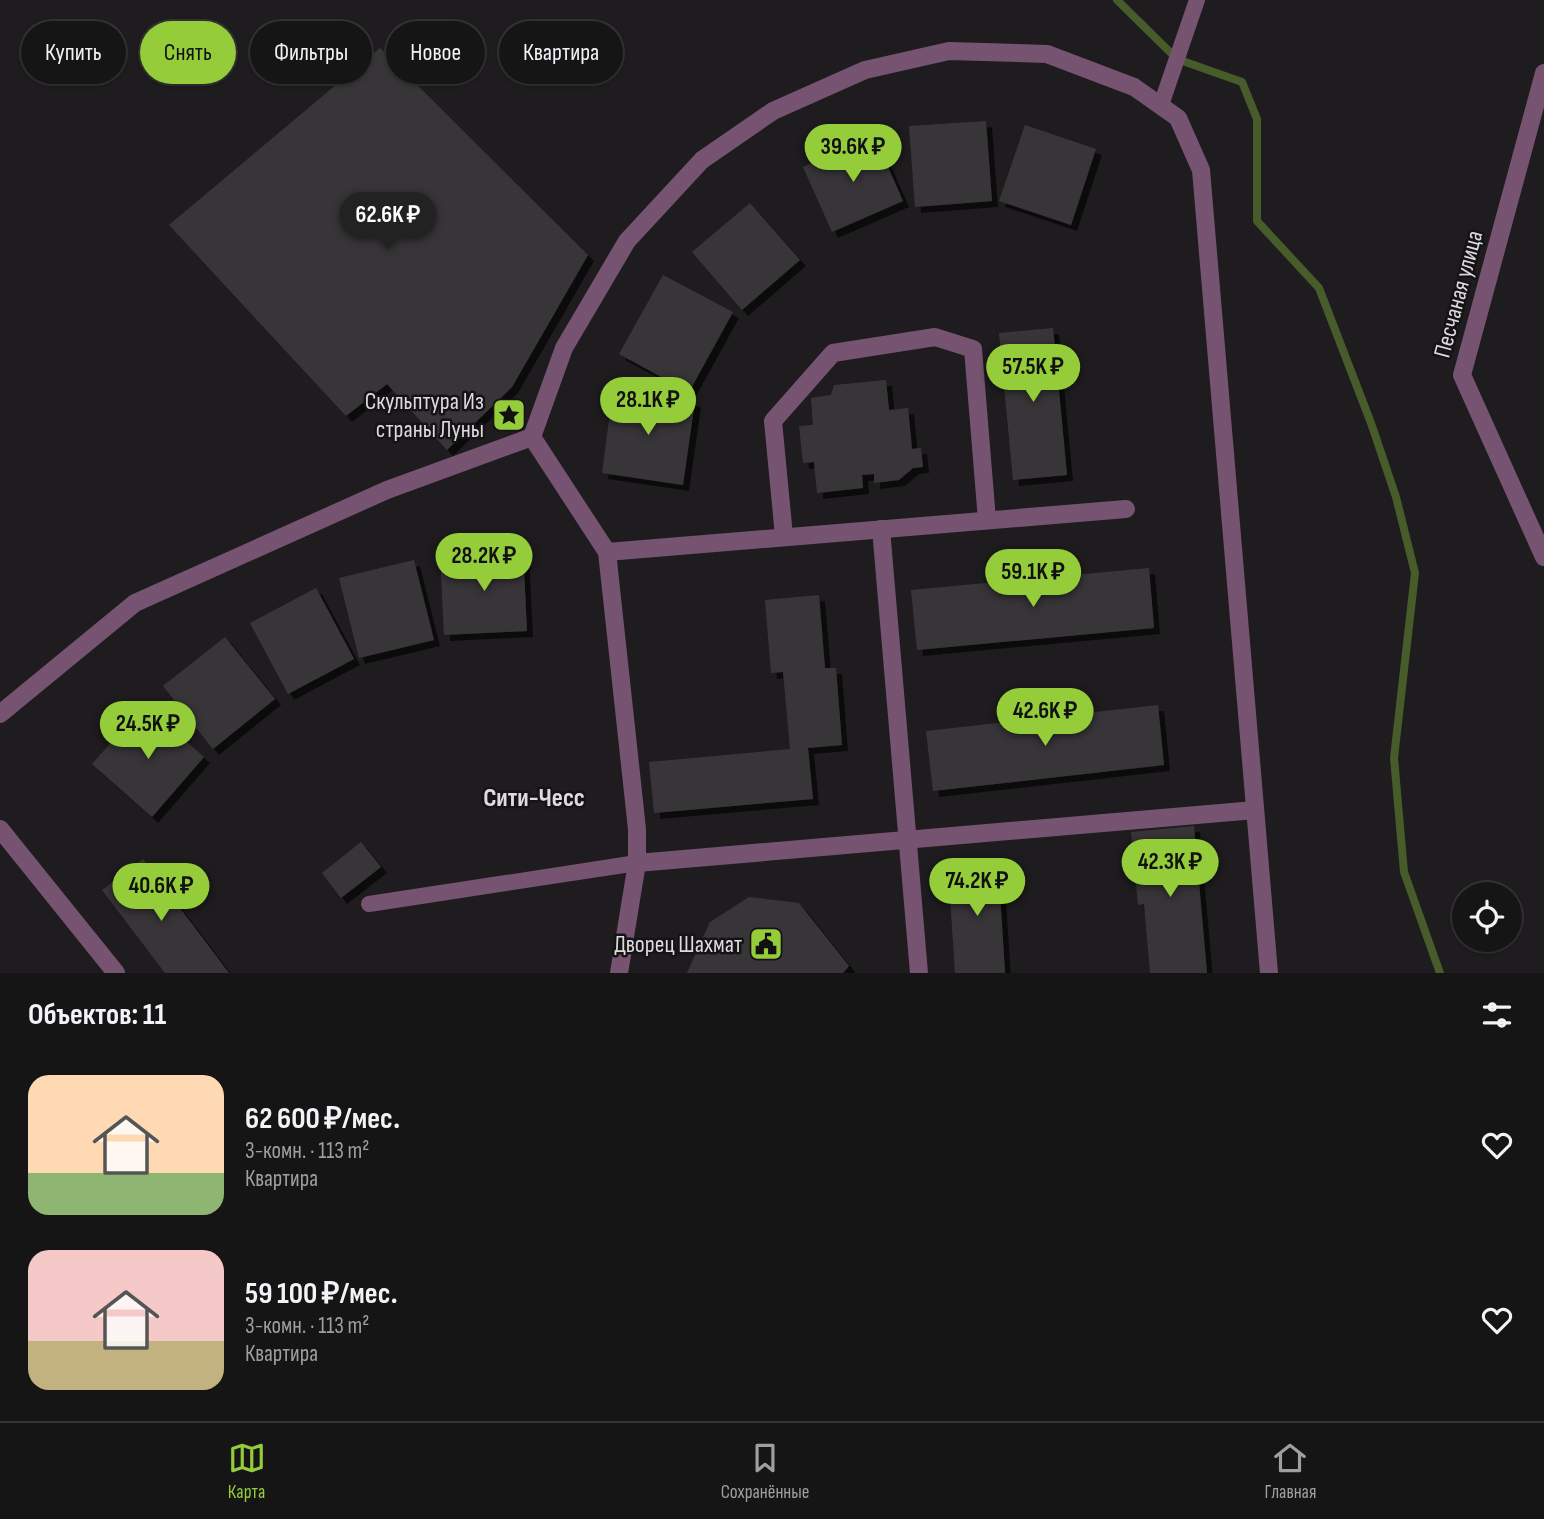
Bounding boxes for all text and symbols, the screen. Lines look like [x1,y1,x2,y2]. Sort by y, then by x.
chip: Купить [21,21,126,84]
chip: Снять [140,21,236,84]
chip: Фильтры [250,21,372,84]
chip: Новое [386,21,485,84]
chip: Квартира [499,21,623,84]
pin: 39.6K ₽ [788,124,918,184]
text: 39.6K ₽ [821,133,885,161]
pin: 62.6K ₽ [323,192,453,252]
text: 62.6K ₽ [356,201,420,229]
street label: Песчаная улица [1428,227,1489,361]
pin: 57.5K ₽ [968,344,1098,404]
text: 57.5K ₽ [1002,353,1064,381]
pin: 28.1K ₽ [583,378,713,437]
text: 28.1K ₽ [616,386,680,414]
place label: Скульптура Из страны Луны [365,387,484,444]
place icon: Скульптура Из страны Луны [490,396,528,434]
pin: 28.2K ₽ [419,534,549,593]
text: 28.2K ₽ [452,542,516,570]
pin: 59.1K ₽ [968,550,1098,609]
text: 59.1K ₽ [1001,558,1065,586]
pin: 42.6K ₽ [980,688,1110,748]
text: 42.6K ₽ [1013,697,1077,725]
pin: 24.5K ₽ [83,702,213,761]
text: 24.5K ₽ [116,710,180,738]
district label: Сити-Чесс [483,783,585,814]
pin: 42.3K ₽ [1105,839,1235,899]
text: 42.3K ₽ [1138,848,1202,876]
pin: 74.2K ₽ [912,858,1042,918]
pin: 40.6K ₽ [96,864,226,923]
text: 74.2K ₽ [945,867,1009,895]
text: 40.6K ₽ [128,872,194,900]
map controls [1452,882,1522,952]
button: locate [1452,882,1522,952]
public building icon: Дворец Шахмат [747,925,785,963]
place label: Дворец Шахмат [614,930,742,959]
icon: filters [1478,996,1516,1034]
text: Объектов: 11 [28,997,166,1033]
text: 62 600 ₽/мес. [245,1101,400,1137]
icon: home [84,1103,168,1187]
icon: heart [1478,1126,1516,1164]
text: 3-комн. · 113 m² [245,1137,369,1165]
text: Квартира [245,1165,318,1193]
text: 59 100 ₽/мес. [245,1276,398,1312]
icon: home [84,1278,168,1362]
icon: heart [1478,1301,1516,1339]
text: 3-комн. · 113 m² [245,1312,369,1340]
text: Квартира [245,1340,318,1368]
tab: Карта [228,1439,266,1504]
tab: Сохранённые [721,1439,809,1504]
tab: Главная [1265,1439,1316,1504]

